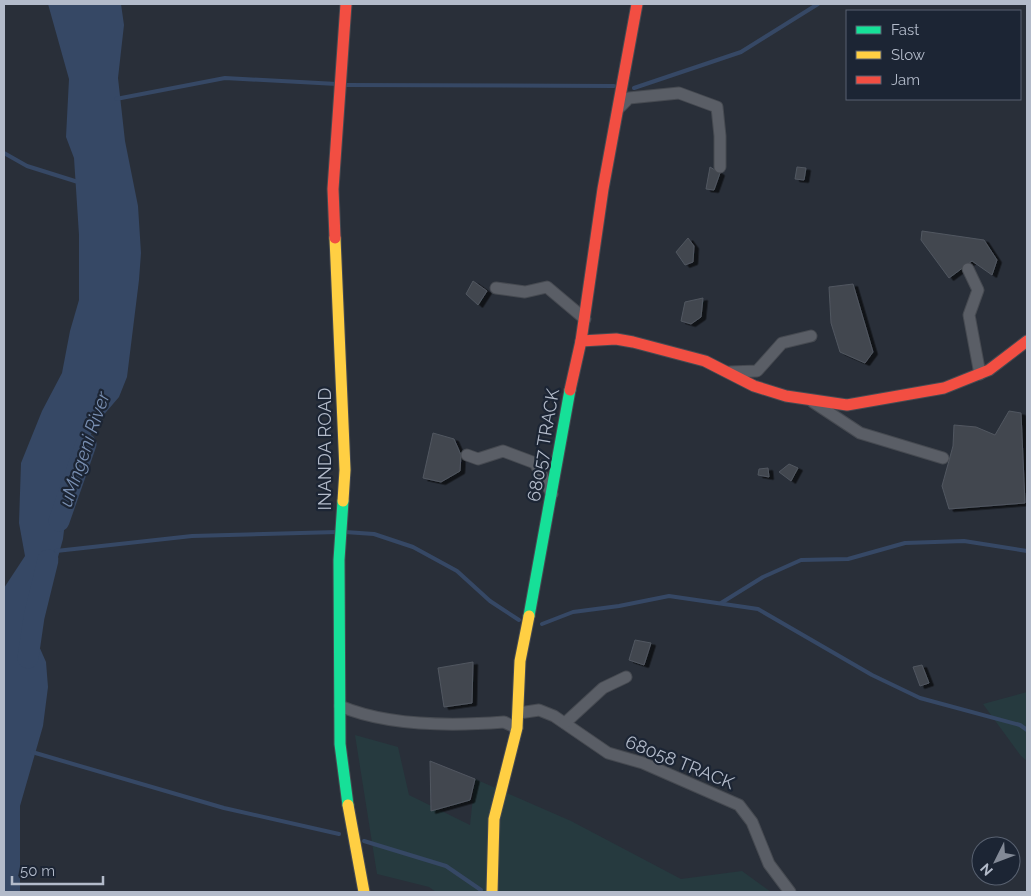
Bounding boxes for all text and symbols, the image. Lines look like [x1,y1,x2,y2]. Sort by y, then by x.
legend [846,10,1021,100]
text: Fast [891,21,919,39]
text: Slow [891,46,925,64]
text: Jam [891,71,920,89]
street label: 68057 TRACK [523,386,563,503]
water label: uMngeni River [54,387,114,509]
street label: INANDA ROAD [314,387,335,510]
street label: 68058 TRACK [623,731,738,794]
north arrow [971,836,1021,886]
scale bar [12,854,104,886]
text: N [977,860,996,879]
text: 50 m [20,862,55,880]

